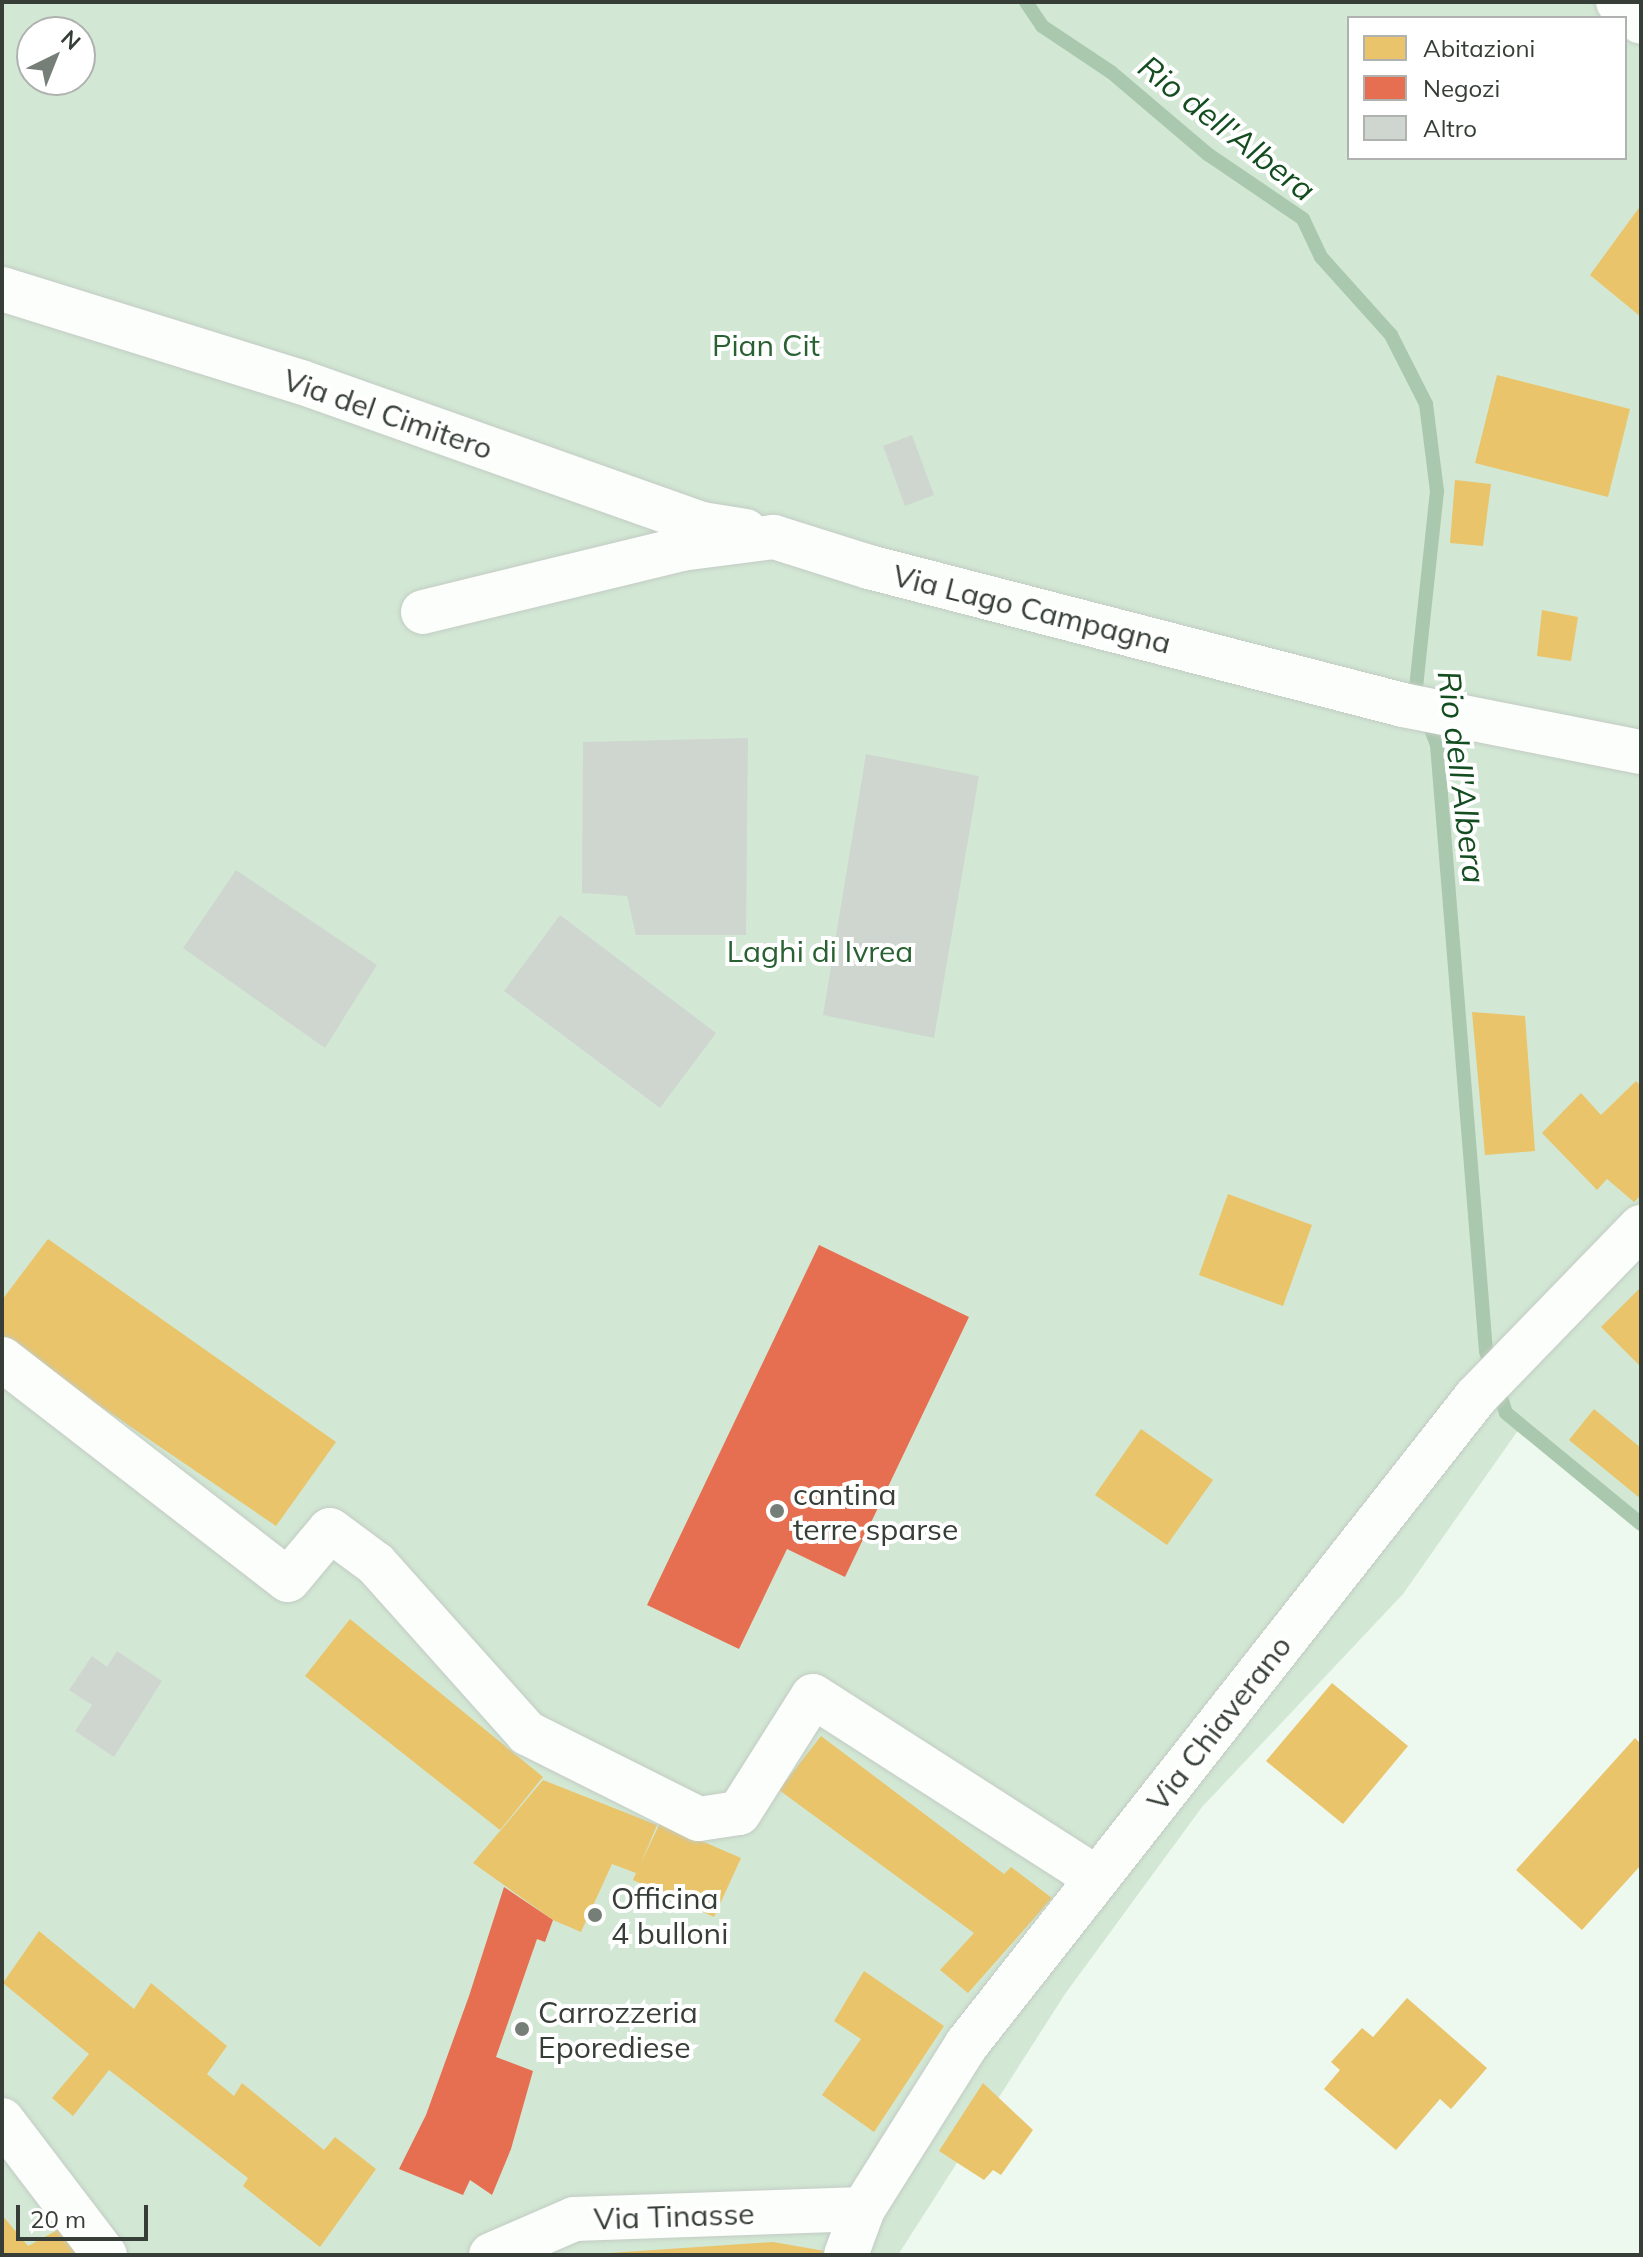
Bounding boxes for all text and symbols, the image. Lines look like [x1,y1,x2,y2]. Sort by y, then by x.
north arrow [16,16,96,96]
legend [1347,16,1627,160]
text: N [55,24,87,56]
text: Abitazioni [1423,33,1535,63]
water label: Rio dell'Albera [1131,47,1323,209]
text: Negozi [1423,73,1500,103]
text: Altro [1423,113,1477,143]
park label: Pian Cit [712,327,820,363]
street label: Via del Cimitero [279,361,497,467]
street label: Via Lago Campagna [889,557,1175,661]
water label: Rio dell'Albera [1430,669,1494,885]
park label: Laghi di Ivrea [727,933,913,969]
place label: cantina terre sparse [793,1476,958,1546]
marker: cantina terre sparse [768,1502,786,1520]
street label: Via Chiaverano [1139,1628,1299,1818]
place label: Officina 4 bulloni [611,1880,728,1950]
marker: Officina 4 bulloni [586,1906,604,1924]
place label: Carrozzeria Eporediese [538,1994,698,2064]
marker: Carrozzeria Eporediese [513,2020,531,2038]
scale bar [20,2189,152,2239]
street label: Via Tinasse [593,2195,755,2237]
text: 20 m [30,2204,86,2234]

